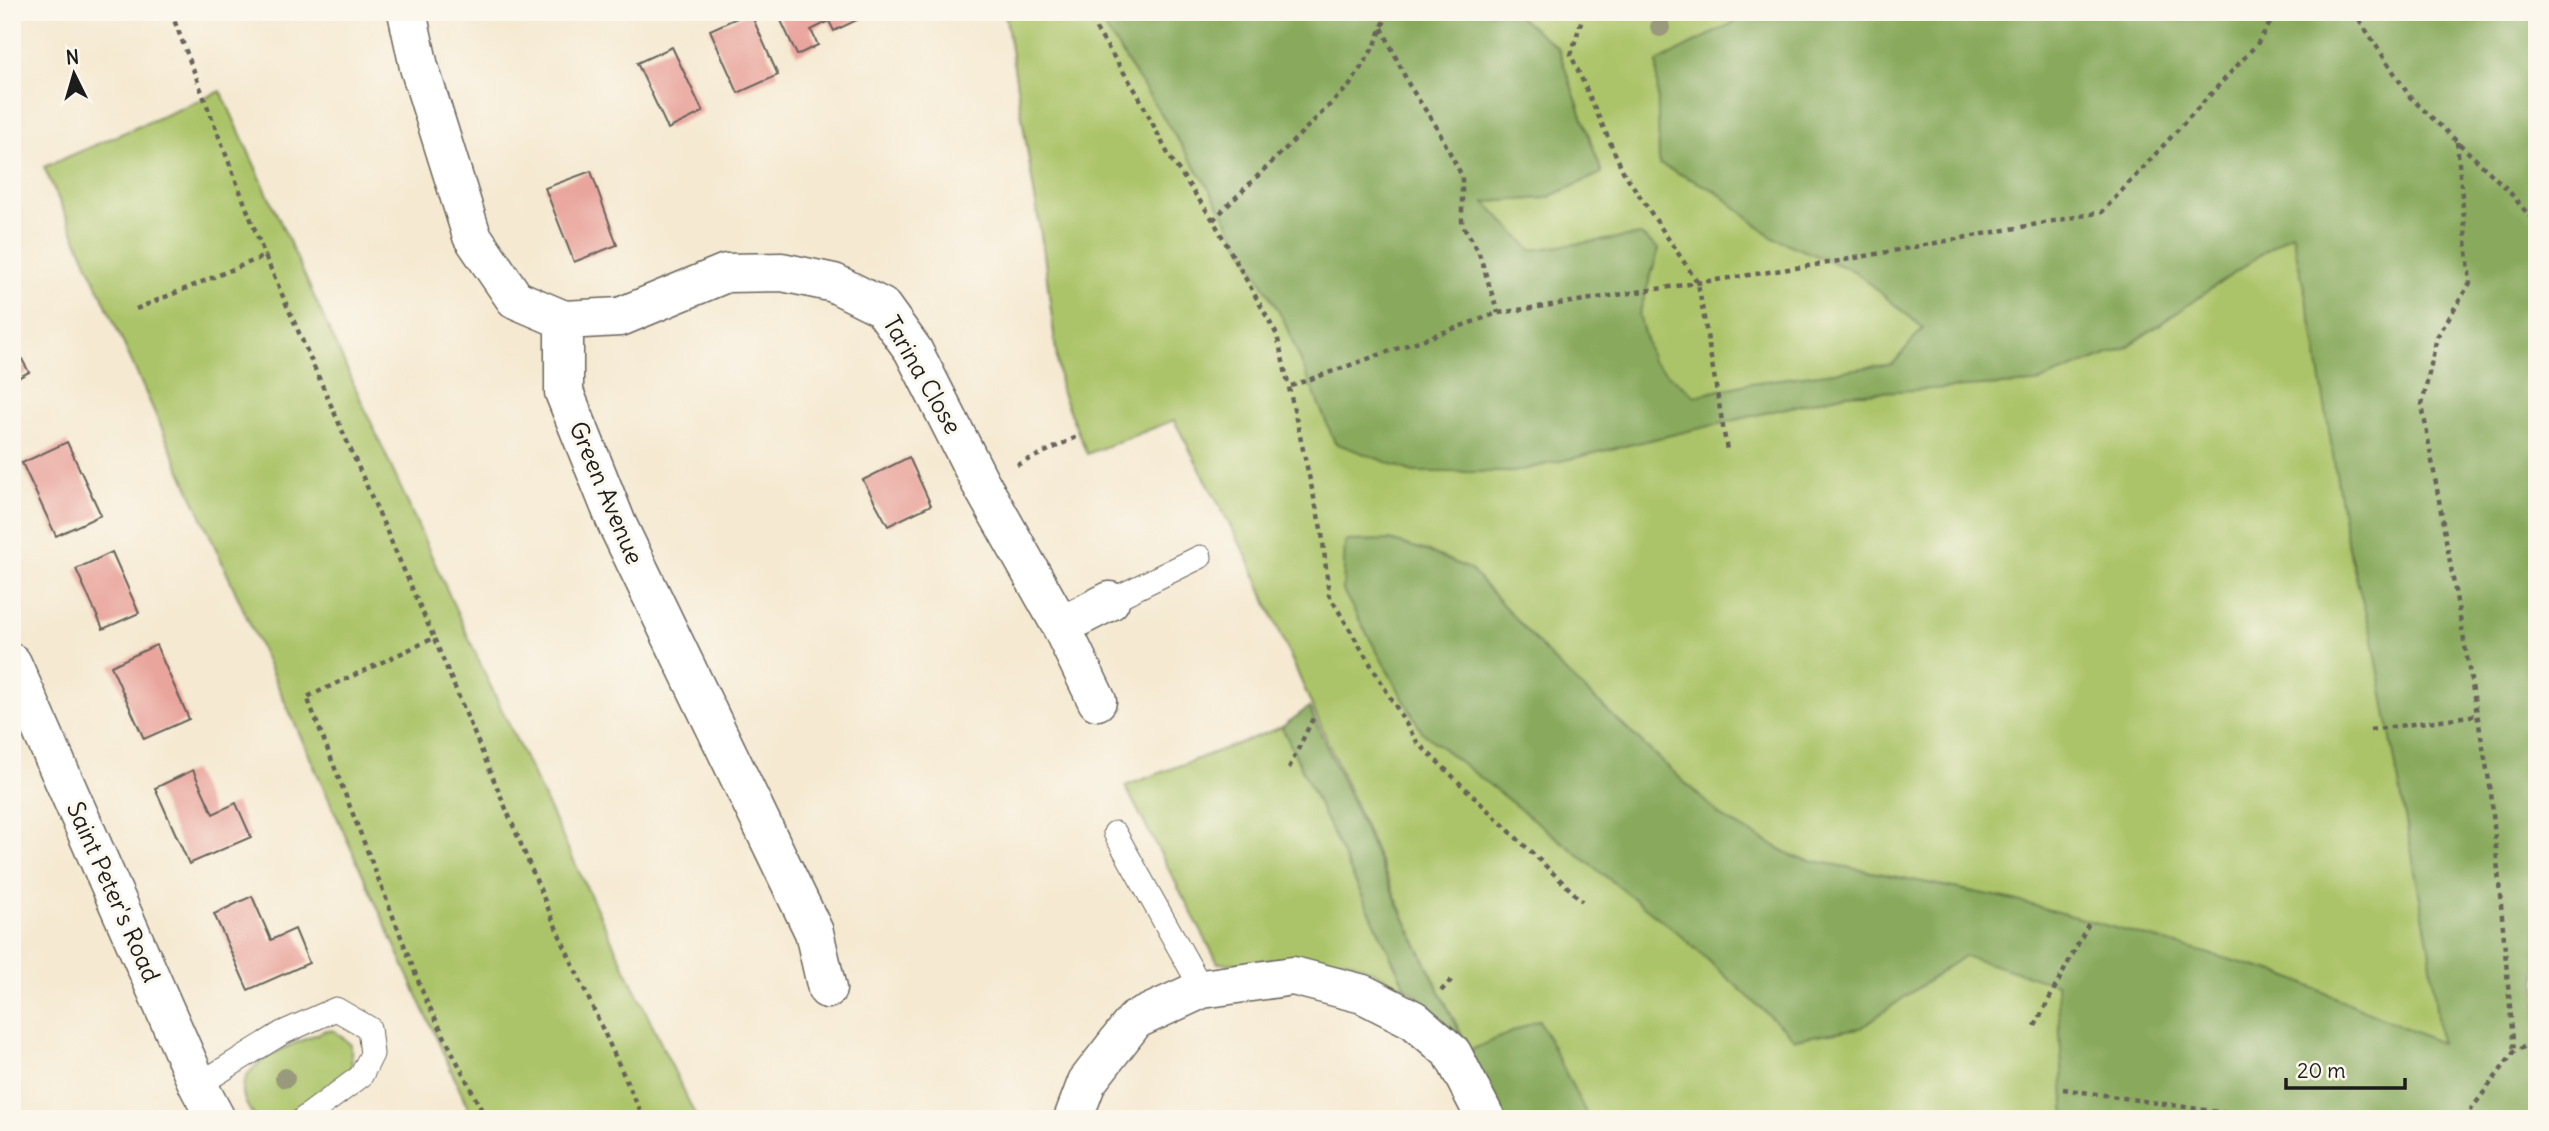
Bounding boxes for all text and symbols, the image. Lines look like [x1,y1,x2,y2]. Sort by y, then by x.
north arrow [38,38,108,108]
text: N [65,45,80,70]
street label: Tarina Close [877,310,969,439]
street label: Green Avenue [563,417,650,569]
street label: Saint Peter's Road [61,797,167,986]
scale bar [2286,1047,2406,1091]
text: 20 m [2297,1057,2346,1084]

